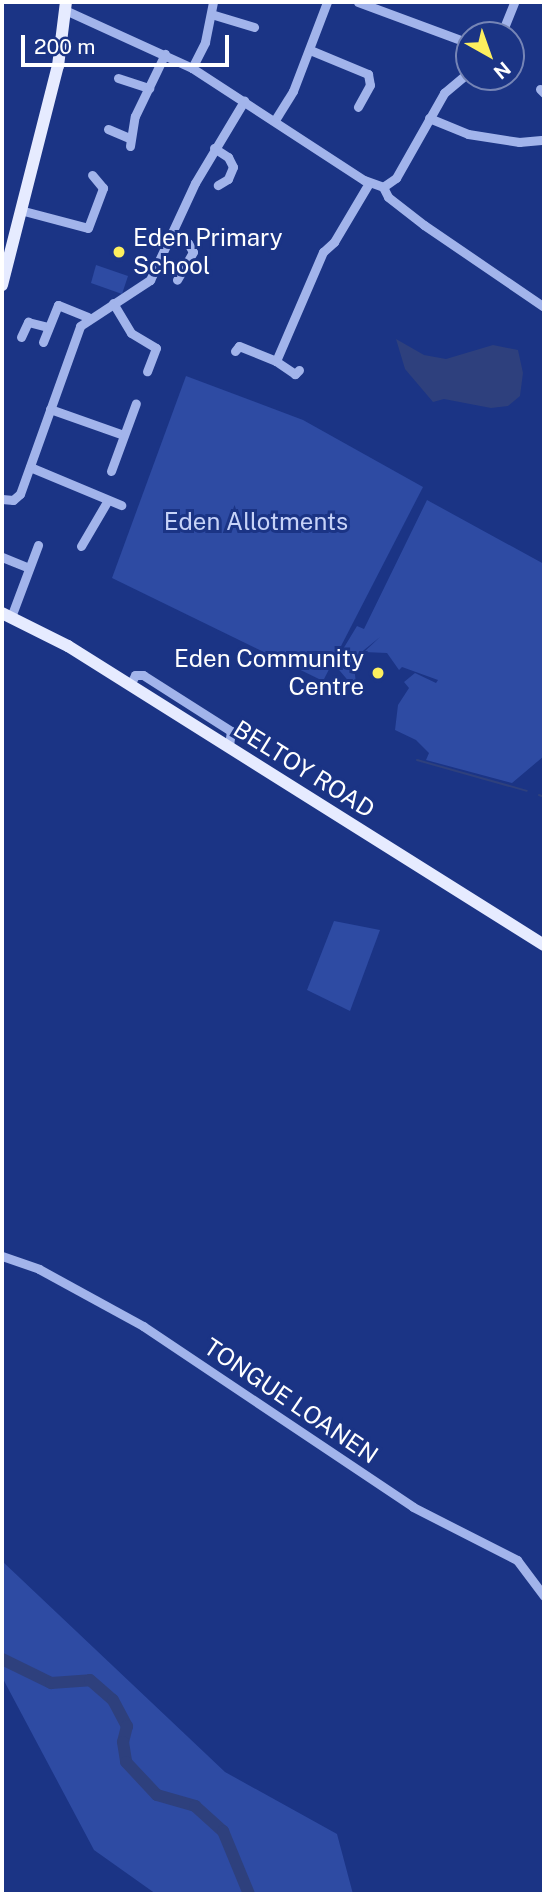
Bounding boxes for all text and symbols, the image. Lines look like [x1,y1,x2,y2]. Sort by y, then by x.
scale bar [24,21,233,65]
north arrow [455,21,525,91]
text: 200 m [34,34,95,59]
text: N [489,57,515,84]
place label: Eden Primary School [133,224,283,280]
marker: Eden Primary School [111,244,127,260]
park label: Eden Allotments [164,508,348,536]
place label: Eden Community Centre [174,645,364,701]
marker: Eden Community Centre [370,665,386,681]
street label: BELTOY ROAD [228,714,380,824]
street label: TONGUE LOANEN [199,1332,383,1470]

